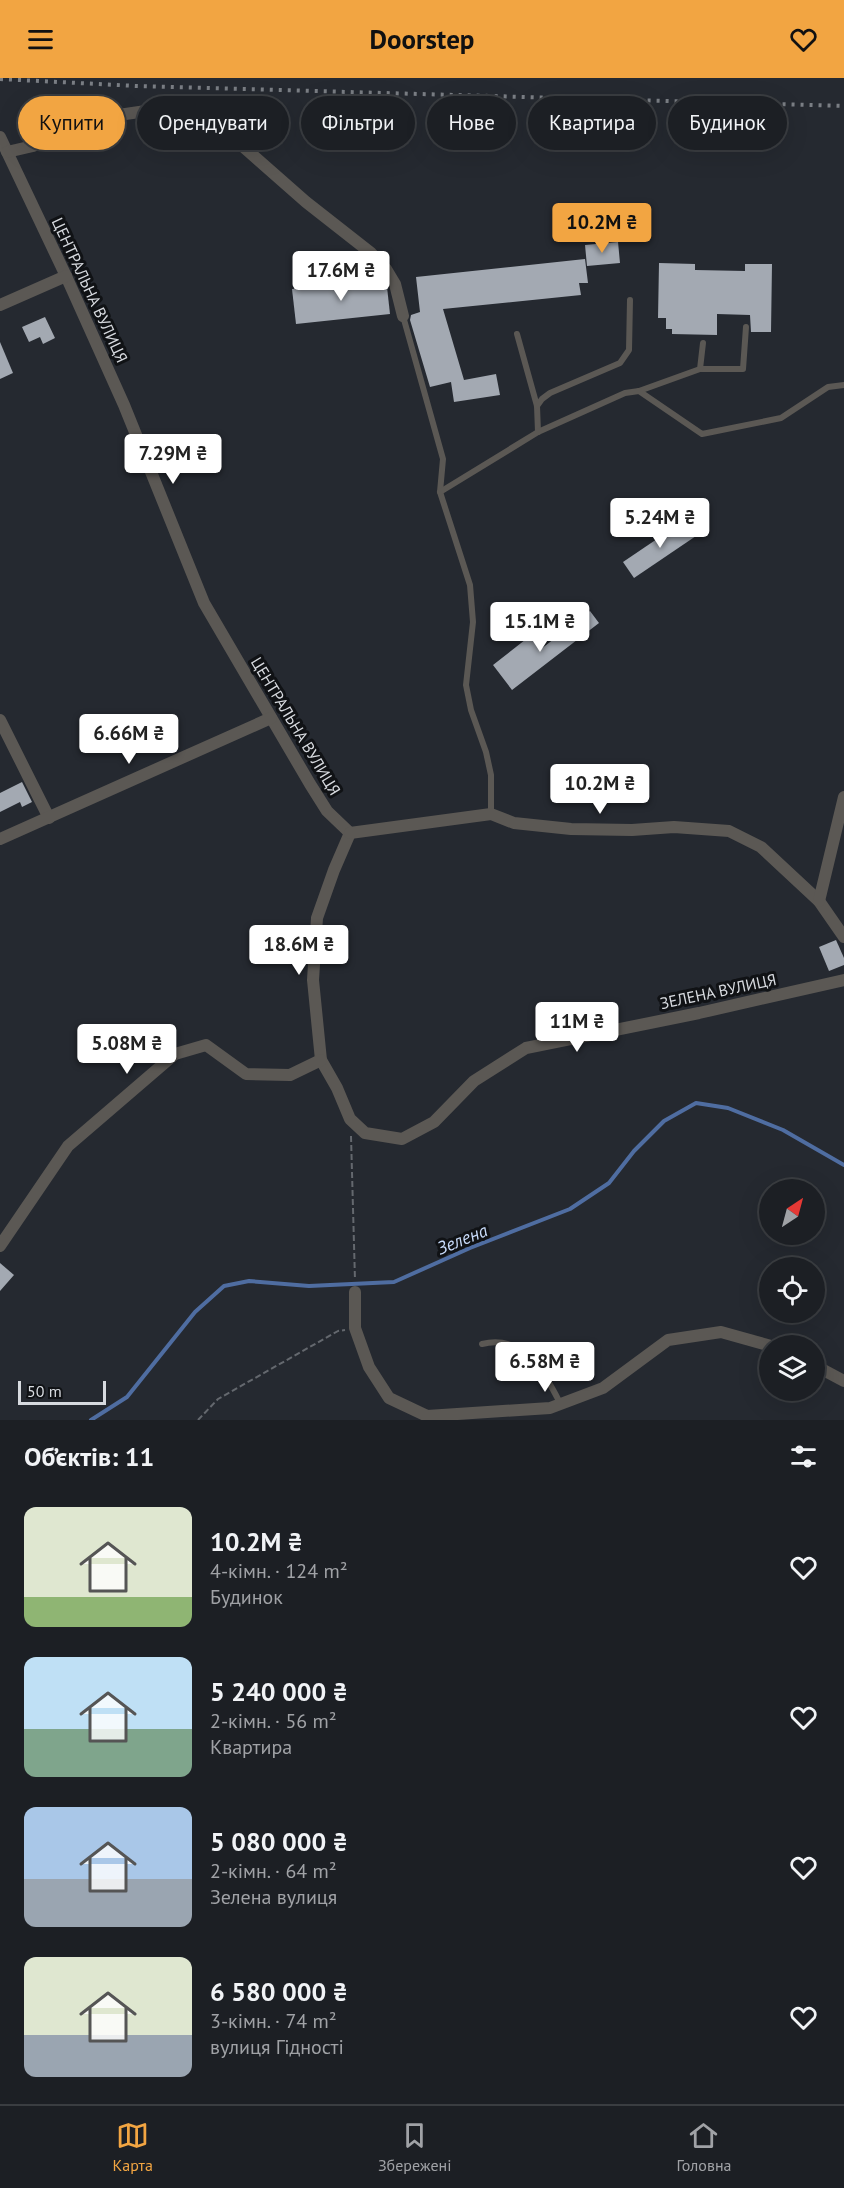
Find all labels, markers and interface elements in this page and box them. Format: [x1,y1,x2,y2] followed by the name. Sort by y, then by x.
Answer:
[370,22,474,56] text: Doorstep
[24,23,57,56] icon: menu
[787,23,820,56] icon: heart
[18,96,125,150] chip: Купити
[137,96,289,150] chip: Орендувати
[301,96,415,150] chip: Фільтри
[427,96,516,150] chip: Нове
[528,96,656,150] chip: Квартира
[668,96,787,150] chip: Будинок
[547,203,657,254] pin: 10.2M ₴
[566,209,638,235] text: 10.2M ₴
[48,214,132,366] street label: ЦЕНТРАЛЬНА ВУЛИЦЯ
[286,251,396,302] pin: 17.6M ₴
[307,257,375,283] text: 17.6M ₴
[118,434,228,485] pin: 7.29M ₴
[139,440,207,466] text: 7.29M ₴
[605,498,715,549] pin: 5.24M ₴
[624,504,696,530] text: 5.24M ₴
[485,602,595,653] pin: 15.1M ₴
[504,608,576,634] text: 15.1M ₴
[247,653,345,799] street label: ЦЕНТРАЛЬНА ВУЛИЦЯ
[74,714,184,765] pin: 6.66M ₴
[93,720,165,746] text: 6.66M ₴
[545,764,655,815] pin: 10.2M ₴
[564,770,636,796] text: 10.2M ₴
[244,925,354,976] pin: 18.6M ₴
[263,931,335,957] text: 18.6M ₴
[658,969,778,1013] street label: ЗЕЛЕНА ВУЛИЦЯ
[535,1002,619,1053] pin: 11M ₴
[549,1008,605,1034] text: 11M ₴
[72,1024,182,1075] pin: 5.08M ₴
[91,1030,163,1056] text: 5.08M ₴
[759,1179,825,1245] north arrow
[759,1179,825,1401] map controls
[433,1218,491,1260] water label: Зелена
[759,1257,825,1323] button: locate
[759,1335,825,1401] button: layers
[490,1342,600,1393] pin: 6.58M ₴
[509,1348,581,1374] text: 6.58M ₴
[18,1378,106,1406] scale bar
[27,1381,62,1401] text: 50 m
[24,1440,154,1473] text: Об’єктів: 11
[787,1440,820,1473] icon: filters
[210,1525,303,1558] text: 10.2M ₴
[72,1531,144,1603] icon: home
[787,1551,820,1584] icon: heart
[210,1558,348,1584] text: 4-кімн. · 124 m²
[210,1584,283,1610] text: Будинок
[210,1675,348,1708] text: 5 240 000 ₴
[72,1681,144,1753] icon: home
[787,1701,820,1734] icon: heart
[210,1708,337,1734] text: 2-кімн. · 56 m²
[210,1734,292,1760] text: Квартира
[210,1825,348,1858] text: 5 080 000 ₴
[72,1831,144,1903] icon: home
[787,1851,820,1884] icon: heart
[210,1858,337,1884] text: 2-кімн. · 64 m²
[210,1884,337,1910] text: Зелена вулиця
[210,1975,348,2008] text: 6 580 000 ₴
[72,1981,144,2053] icon: home
[787,2001,820,2034] icon: heart
[210,2008,337,2034] text: 3-кімн. · 74 m²
[210,2034,344,2060] text: вулиця Гідності
[113,2119,153,2175] tab: Карта
[378,2119,451,2175] tab: Збережені
[676,2119,731,2175] tab: Головна

